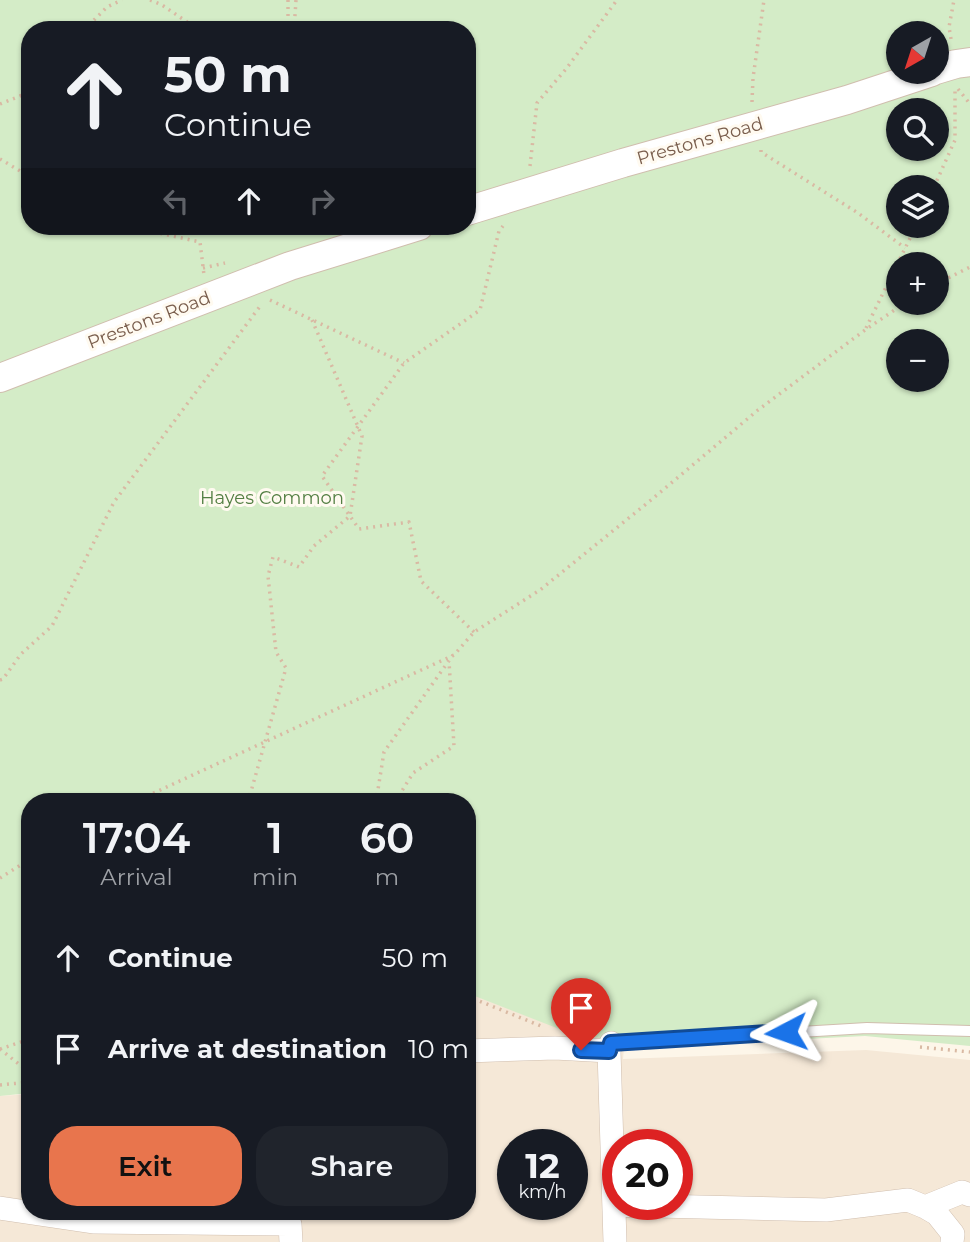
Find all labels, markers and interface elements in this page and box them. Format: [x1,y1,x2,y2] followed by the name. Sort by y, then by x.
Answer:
[886,21,948,84] north arrow
[886,21,949,392] map controls
[164,45,292,104] text: 50 m
[49,49,140,140] icon: ahead
[886,98,949,161] button: search
[164,105,312,144] text: Continue
[634,112,766,170] street label: Prestons Road
[886,175,949,238] button: layers
[157,182,195,220] icon: left
[230,182,268,220] icon: ahead
[303,182,341,220] icon: right
[886,252,949,315] button: +
[84,286,214,354] street label: Prestons Road
[886,329,949,392] button: −
[200,487,344,509] park label: Hayes Common
[83,812,190,864] text: 17:04
[267,812,283,864] text: 1
[360,812,414,864] text: 60
[100,863,173,891] text: Arrival
[252,863,298,891] text: min
[375,863,399,891] text: m
[49,939,87,977] icon: ahead
[108,942,233,974] text: Continue
[382,942,448,974] text: 50 m
[551,978,611,1050] pin
[562,989,600,1027] icon: arrive
[749,995,823,1069] position arrow
[49,1030,87,1068] icon: arrive
[108,1033,387,1065] text: Arrive at destination
[408,1033,469,1065] text: 10 m
[49,1126,242,1206] button: Exit
[256,1126,448,1206] button: Share
[602,1129,693,1220] speed limit sign: 20
[525,1144,560,1187] text: 12
[518,1181,567,1203] text: km/h

